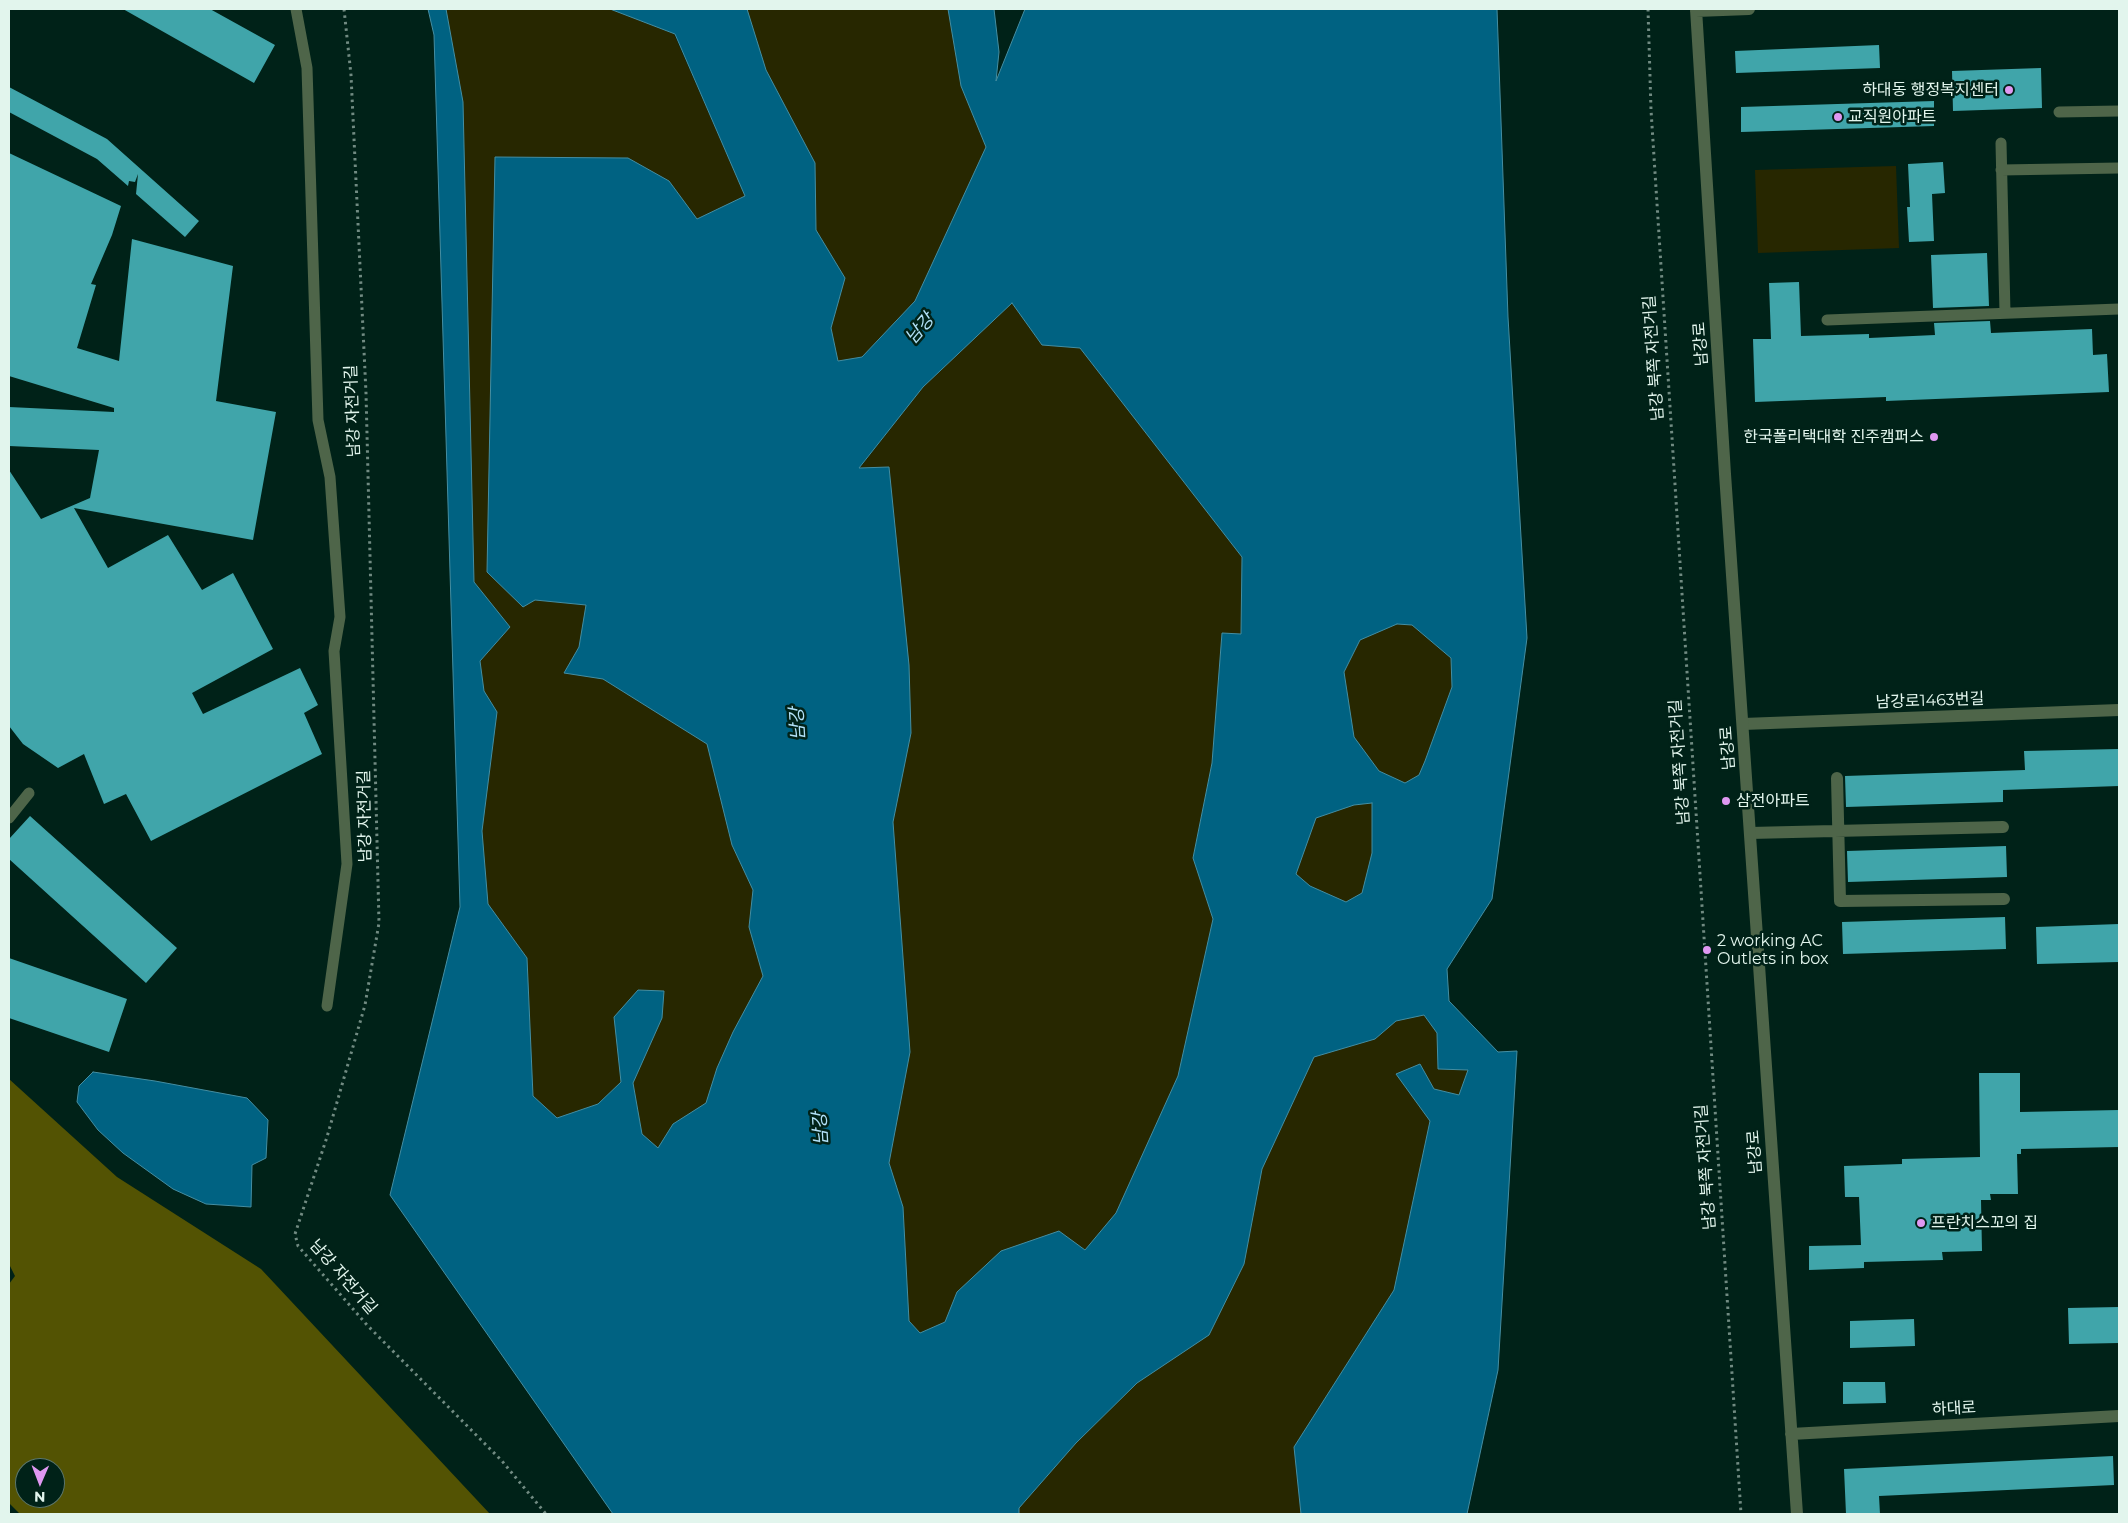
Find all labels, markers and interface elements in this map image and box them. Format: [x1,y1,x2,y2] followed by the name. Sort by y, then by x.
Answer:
[1862,80,1999,100] place label: 하대동 행정복지센터
[2003,84,2015,96] marker: 하대동 행정복지센터
[1848,107,1936,127] place label: 교직원아파트
[1832,111,1844,123] marker: 교직원아파트
[1640,294,1668,422] street label: 남강 북쪽 자전거길
[901,309,939,349] water label: 남강
[1690,321,1712,367] street label: 남강로
[342,364,364,458] street label: 남강 자전거길
[1743,427,1924,447] place label: 한국폴리택대학 진주캠퍼스
[1928,431,1940,443] marker: 한국폴리택대학 진주캠퍼스
[1875,690,1985,712] street label: 남강로1463번길
[1666,698,1694,826] street label: 남강 북쪽 자전거길
[786,707,810,741] water label: 남강
[1717,725,1739,771] street label: 남강로
[355,770,375,862] street label: 남강 자전거길
[1736,791,1810,811] place label: 삼전아파트
[1720,795,1732,807] marker: 삼전아파트
[1717,931,1829,969] place label: 2 working AC Outlets in box
[1701,944,1713,956] marker: 2 working AC Outlets in box
[1692,1103,1720,1231] street label: 남강 북쪽 자전거길
[809,1112,833,1146] water label: 남강
[1744,1129,1766,1175] street label: 남강로
[1931,1213,2038,1233] place label: 프란치스꼬의 집
[1915,1217,1927,1229] marker: 프란치스꼬의 집
[305,1236,381,1318] street label: 남강 자전거길
[1931,1398,1977,1420] street label: 하대로
[15,1458,65,1508] north arrow
[34,1488,46,1506] text: N

